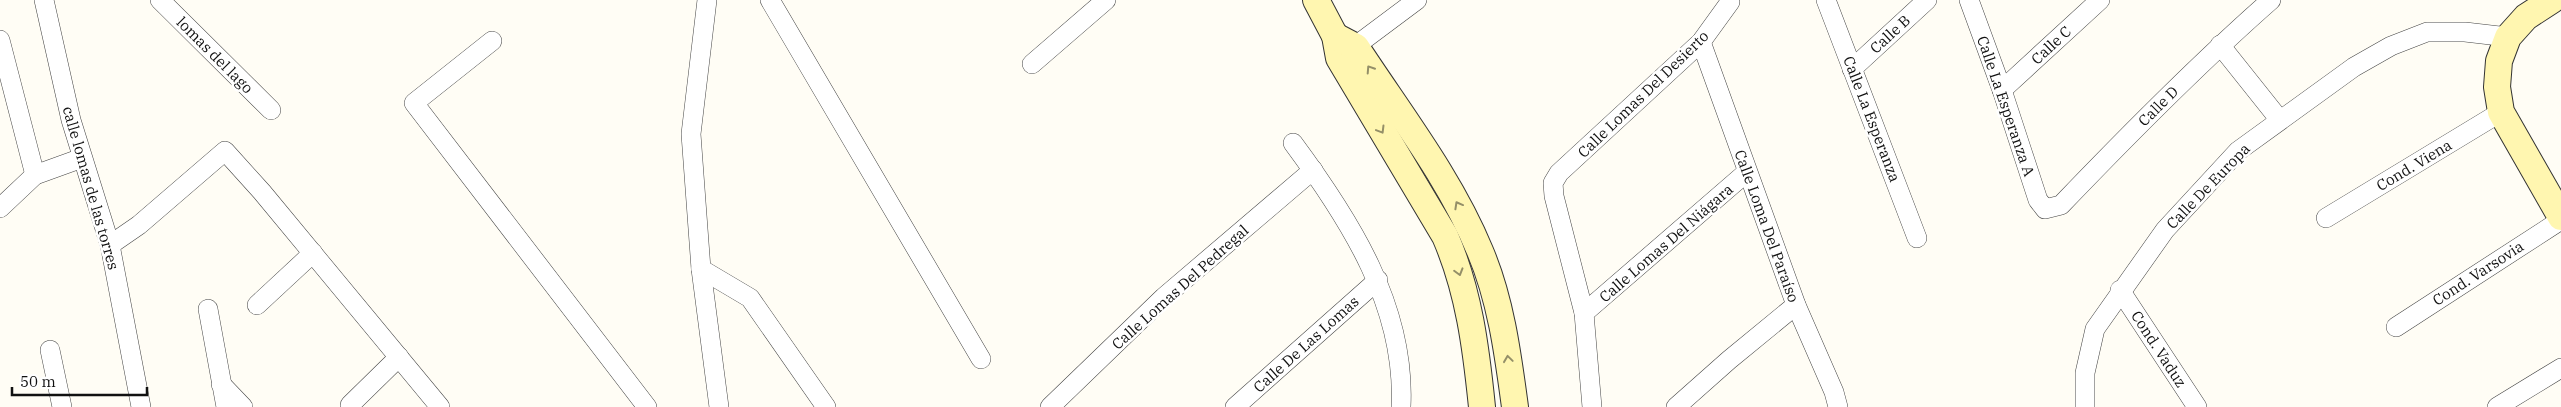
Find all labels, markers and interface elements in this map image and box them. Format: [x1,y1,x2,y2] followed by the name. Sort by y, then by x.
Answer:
[1866,11,1914,57] street label: Calle B
[173,13,257,97] street label: lomas del lago
[2027,22,2075,68] street label: Calle C
[1574,26,1712,162] street label: Calle Lomas Del Desierto
[1973,33,2039,179] street label: Calle La Esperanza A
[1839,53,1905,185] street label: Calle La Esperanza
[1367,65,1376,74] one-way arrow
[2134,82,2182,130] street label: Calle D
[59,104,123,272] street label: calle lomas de las torres
[1375,125,1385,134] one-way arrow
[2373,135,2455,195] street label: Cond. Viena
[2162,139,2254,233] street label: Calle De Europa
[1731,147,1803,305] street label: Calle Loma Del Paraíso
[1595,180,1737,306] street label: Calle Lomas Del Niágara
[1454,201,1464,210] one-way arrow
[1108,221,1252,353] street label: Calle Lomas Del Pedregal
[2429,236,2527,310] street label: Cond. Varsovia
[1454,267,1464,276] one-way arrow
[1249,292,1363,396] street label: Calle De Las Lomas
[2127,307,2191,391] street label: Cond. Vaduz
[1503,354,1514,362] one-way arrow
[12,364,148,396] scale bar
[20,372,56,391] text: 50 m

